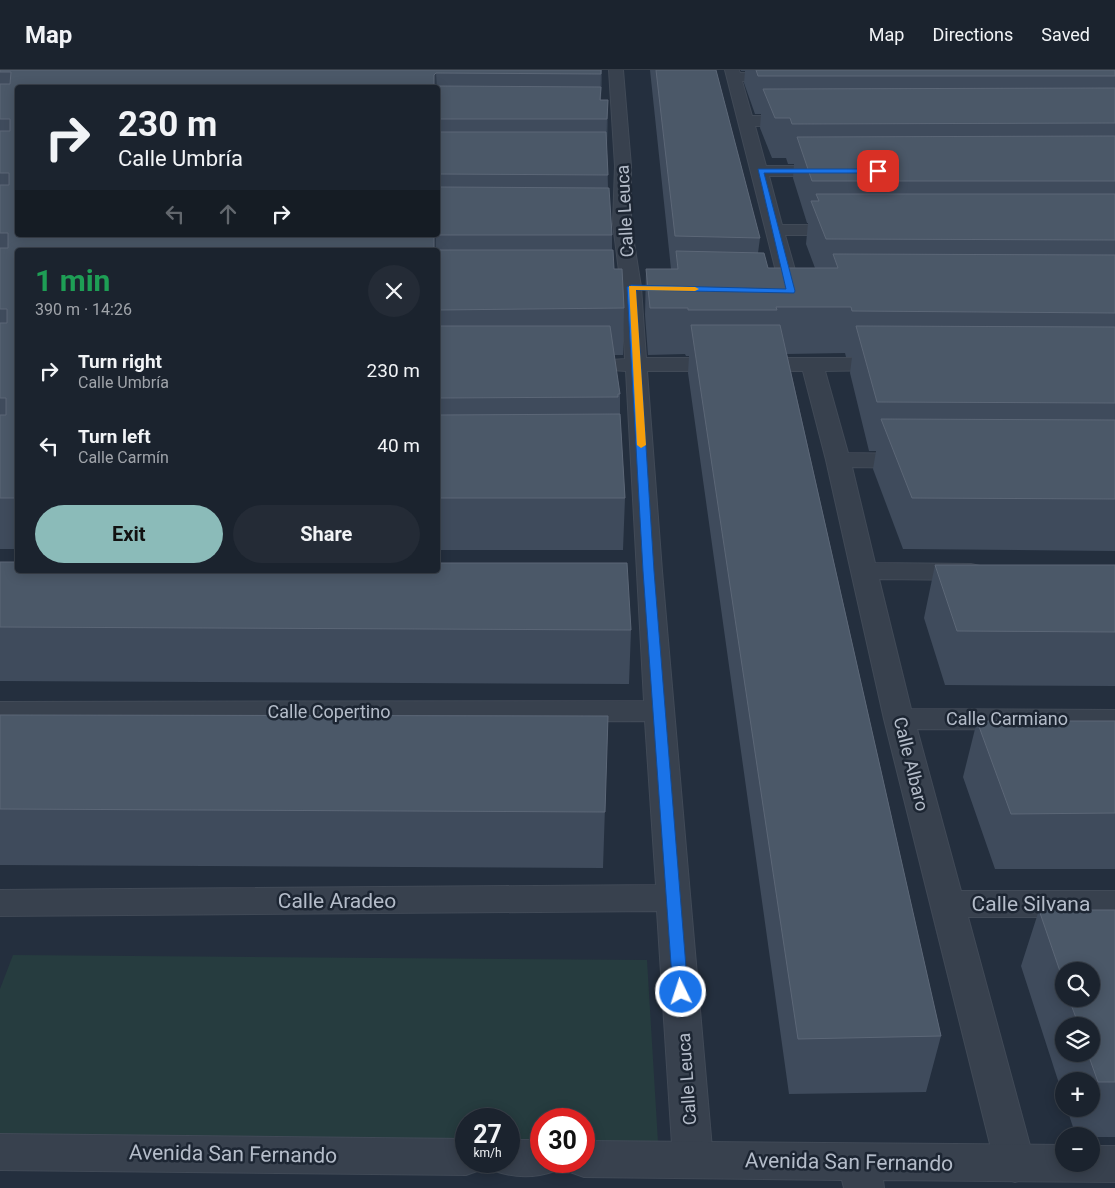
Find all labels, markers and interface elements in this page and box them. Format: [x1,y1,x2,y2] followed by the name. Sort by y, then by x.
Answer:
[25,21,72,49] text: Map
[869,24,904,45] text: Map
[932,24,1013,45] text: Directions
[1041,24,1090,45] text: Saved
[118,104,217,145] text: 230 m
[35,105,100,170] icon: right
[118,146,243,171] text: Calle Umbría
[857,150,899,192] pin
[864,157,892,185] icon: arrive
[612,164,637,258] street label: Calle Leuca
[161,200,189,228] icon: left
[214,200,242,228] icon: ahead
[267,200,295,228] icon: right
[35,263,110,298] text: 1 min
[368,265,420,317] button: close
[35,300,132,319] text: 390 m · 14:26
[78,350,162,373] text: Turn right
[35,357,63,385] icon: right
[367,359,420,382] text: 230 m
[78,373,169,392] text: Calle Umbría
[78,425,151,448] text: Turn left
[35,432,63,460] icon: left
[377,434,420,457] text: 40 m
[78,448,169,467] text: Calle Carmín
[35,505,223,563] button: Exit
[233,505,420,563] button: Share
[268,701,390,722] street label: Calle Copertino
[946,708,1068,729] street label: Calle Carmiano
[890,715,933,813] street label: Calle Albaro
[278,889,396,913] street label: Calle Aradeo
[972,892,1090,916] street label: Calle Silvana
[1055,962,1100,1172] map controls
[1055,962,1100,1007] button: search
[654,965,706,1017] position arrow
[1055,1017,1100,1062] button: layers
[673,1032,700,1126] street label: Calle Leuca
[1055,1072,1100,1117] button: +
[530,1108,595,1173] speed limit sign: 30
[473,1120,502,1149] text: 27
[1055,1127,1100,1172] button: −
[129,1140,337,1168] street label: Avenida San Fernando
[473,1146,502,1160] text: km/h
[745,1148,953,1176] street label: Avenida San Fernando

